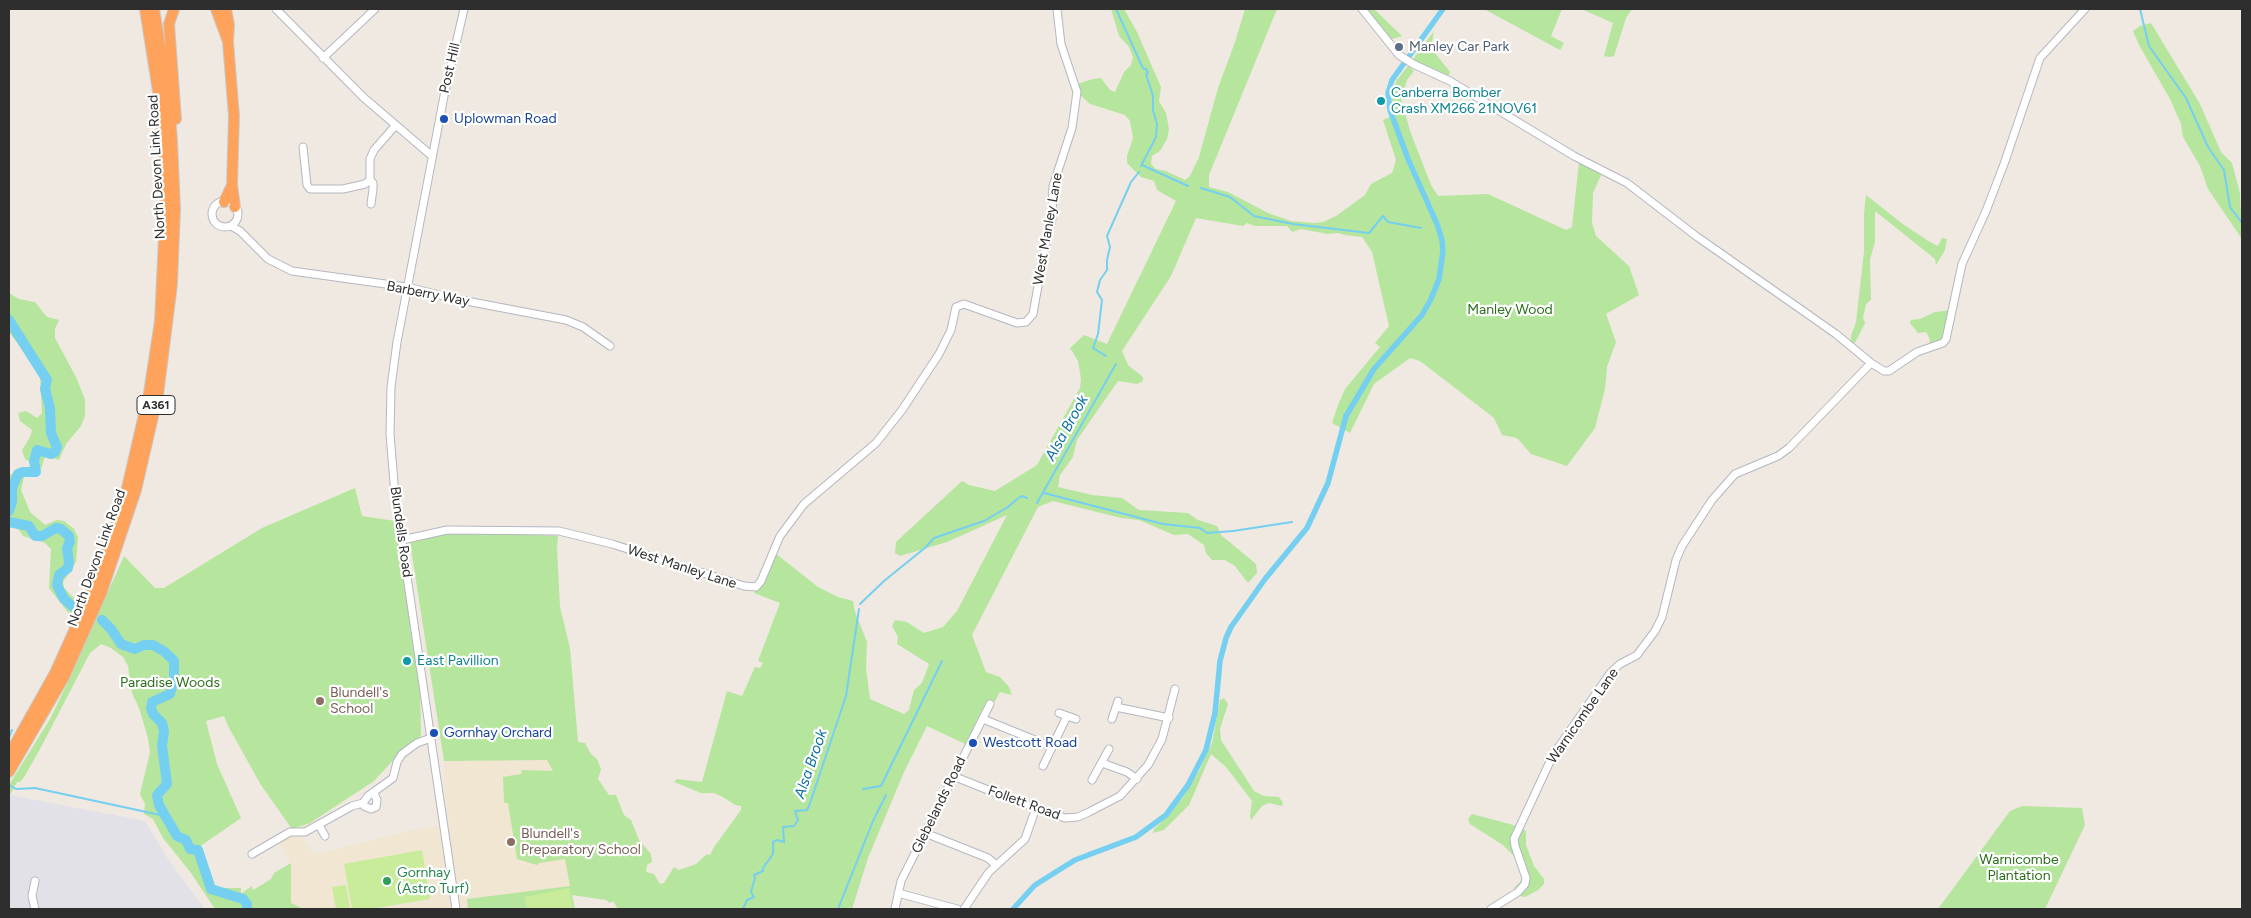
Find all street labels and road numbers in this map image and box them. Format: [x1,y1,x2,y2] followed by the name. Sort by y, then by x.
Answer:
[436,41,464,95] street label: Post Hill
[145,94,169,240] street label: North Devon Link Road
[1030,171,1066,287] street label: West Manley Lane
[385,278,471,310] street label: Barberry Way
[137,396,175,414] road number: A361
[386,486,416,578] street label: Blundells Road
[64,487,130,629] street label: North Devon Link Road
[625,541,739,593] street label: West Manley Lane
[1544,665,1622,767] street label: Warnicombe Lane
[908,754,970,856] street label: Glebelands Road
[986,782,1062,824] street label: Follett Road

